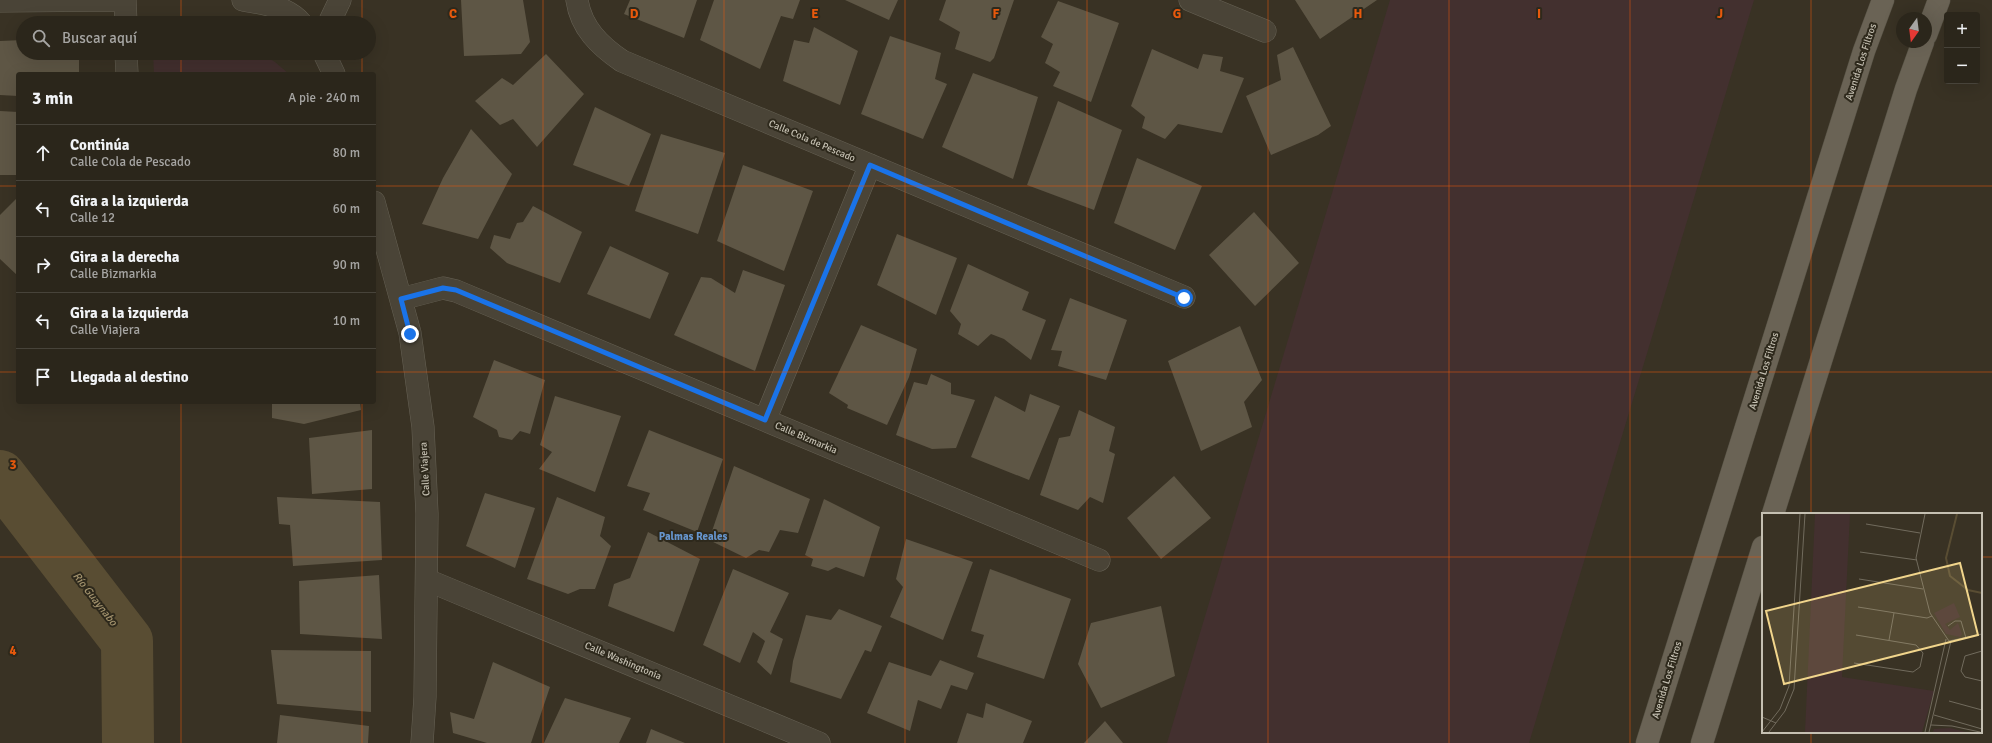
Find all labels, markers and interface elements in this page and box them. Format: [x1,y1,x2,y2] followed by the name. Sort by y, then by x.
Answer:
[449,6,457,22] text: C
[630,6,639,22] text: D
[811,6,819,22] text: E
[993,6,1000,22] text: F
[1173,6,1181,22] text: G
[1354,6,1362,22] text: H
[1537,6,1541,22] text: I
[1717,6,1723,22] text: J
[1896,12,1932,48] north arrow
[1944,12,1980,84] map controls
[1944,12,1980,48] button: +
[16,16,376,60] search box
[1843,21,1879,102] street label: Avenida Los Filtros
[30,27,52,49] icon: search
[62,29,137,47] text: Buscar aquí
[1944,48,1980,84] button: −
[32,88,73,109] text: 3 min
[288,90,360,106] text: A pie · 240 m
[767,117,857,165] street label: Calle Cola de Pescado
[70,136,129,154] text: Continúa
[32,142,54,164] icon: ahead
[333,145,360,161] text: 80 m
[70,154,191,170] text: Calle Cola de Pescado
[70,192,189,210] text: Gira a la izquierda
[32,198,54,220] icon: left
[333,201,360,217] text: 60 m
[70,210,115,226] text: Calle 12
[70,248,180,266] text: Gira a la derecha
[32,254,54,276] icon: right
[333,257,360,273] text: 90 m
[70,266,157,282] text: Calle Bizmarkia
[1175,289,1193,307] route start
[70,304,189,322] text: Gira a la izquierda
[32,310,54,332] icon: left
[333,313,360,329] text: 10 m
[70,322,140,338] text: Calle Viajera
[401,325,419,343] route end
[1747,330,1782,411] street label: Avenida Los Filtros
[32,366,54,388] icon: arrive
[70,368,189,386] text: Llegada al destino
[773,419,839,457] street label: Calle Bizmarkia
[418,442,432,496] street label: Calle Viajera
[9,457,17,473] text: 3
[1762,513,1982,733] inset map
[659,530,727,543] district label: Palmas Reales
[70,570,121,629] water label: Río Guaynabo
[583,639,663,683] street label: Calle Washingtonia
[1650,639,1685,720] street label: Avenida Los Filtros
[9,643,17,659] text: 4

